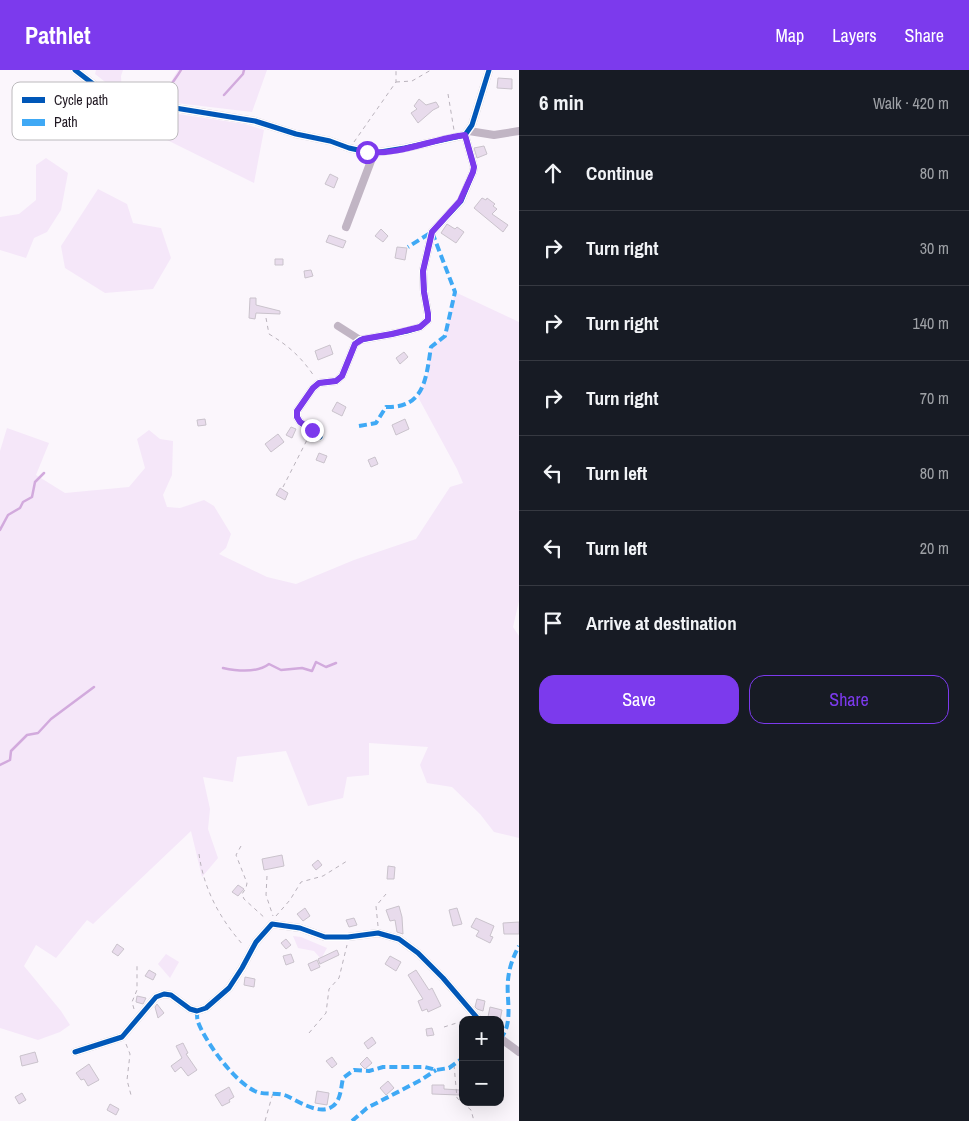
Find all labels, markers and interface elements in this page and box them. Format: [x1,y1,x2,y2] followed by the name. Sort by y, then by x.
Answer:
[25,19,91,51] text: Pathlet
[776,23,804,48] text: Map
[832,23,877,48] text: Layers
[905,23,944,48] text: Share
[12,82,178,140] legend
[539,88,584,117] text: 6 min
[54,91,108,109] text: Cycle path
[873,92,949,114] text: Walk · 420 m
[54,113,78,131] text: Path
[356,141,379,164] route start
[539,159,567,187] icon: ahead
[586,160,654,186] text: Continue
[920,162,949,184] text: 80 m
[539,234,567,262] icon: right
[586,235,658,261] text: Turn right
[920,237,949,259] text: 30 m
[539,309,567,337] icon: right
[586,310,658,336] text: Turn right
[913,312,949,334] text: 140 m
[539,384,567,412] icon: right
[586,385,658,411] text: Turn right
[920,387,949,409] text: 70 m
[301,419,324,442] route end
[539,459,567,487] icon: left
[586,460,647,486] text: Turn left
[920,462,949,484] text: 80 m
[539,534,567,562] icon: left
[586,535,647,561] text: Turn left
[920,537,949,559] text: 20 m
[539,609,567,637] icon: arrive
[586,610,737,636] text: Arrive at destination
[539,675,739,724] button: Save
[749,675,949,724] button: Share
[459,1016,504,1106] map controls
[459,1016,504,1061] button: +
[459,1061,504,1106] button: −

